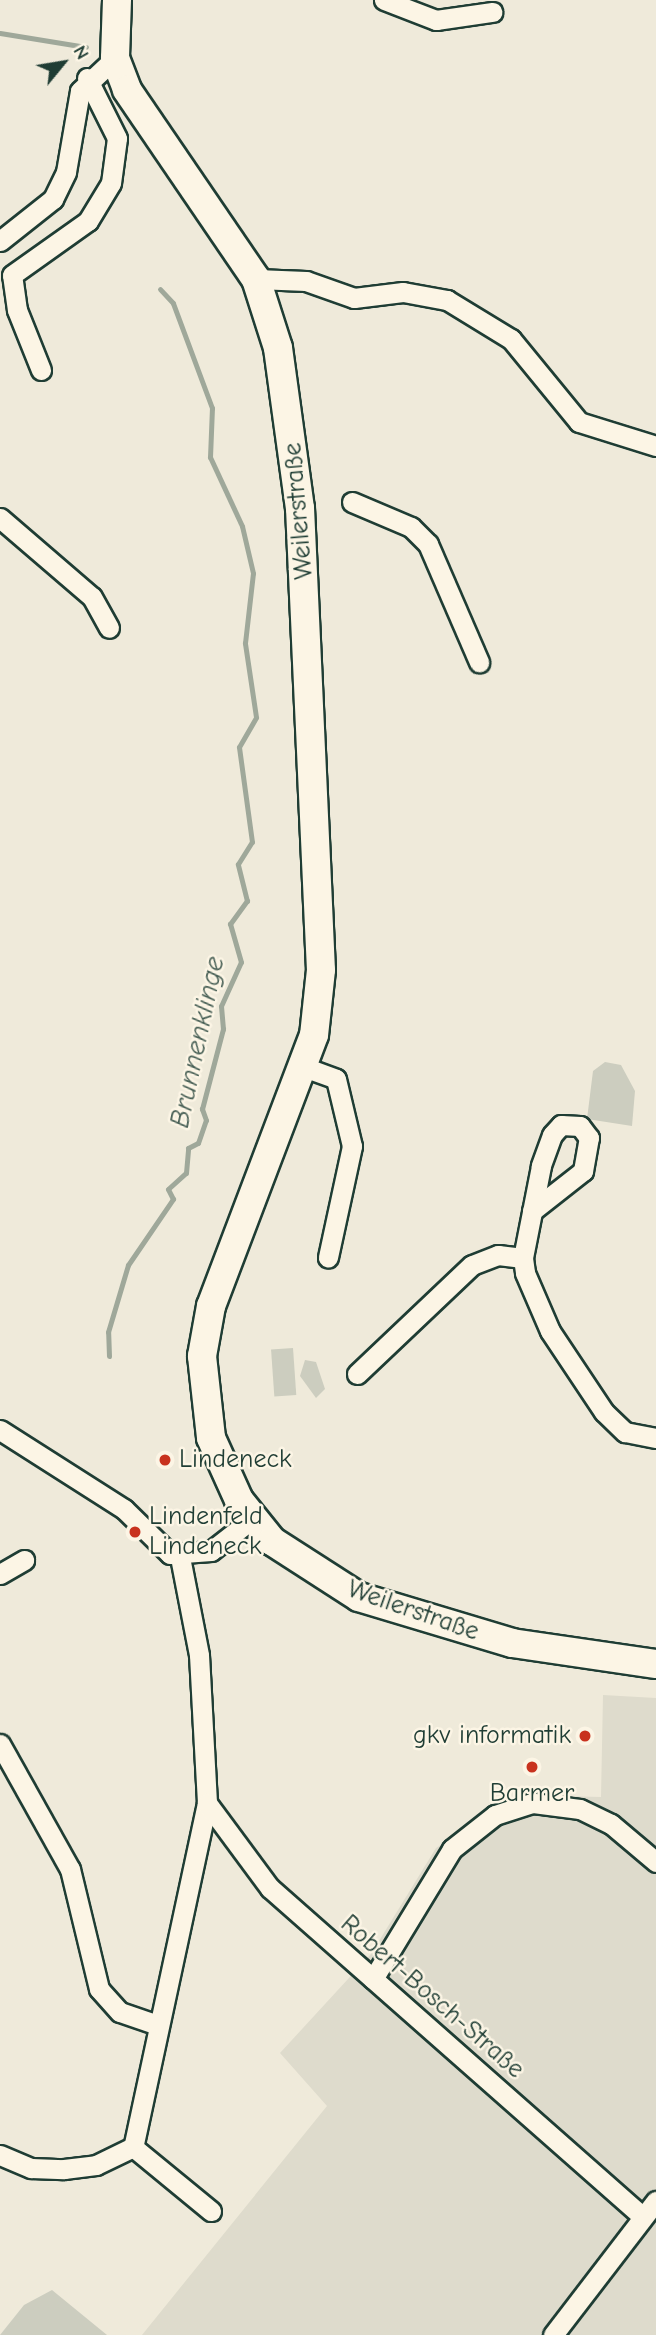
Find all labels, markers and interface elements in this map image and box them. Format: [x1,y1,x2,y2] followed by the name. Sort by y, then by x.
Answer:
[28,28,98,98] north arrow
[69,42,94,63] text: N
[277,441,321,581] street label: Weilerstraße
[162,953,232,1131] water label: Brunnenklinge
[179,1444,292,1476] place label: Lindeneck
[157,1452,173,1468] marker: Lindeneck
[149,1501,263,1562] place label: Lindenfeld Lindeneck
[127,1524,143,1540] marker: Lindenfeld Lindeneck
[343,1574,483,1648] street label: Weilerstraße
[413,1720,571,1752] place label: gkv informatik
[577,1728,593,1744] marker: gkv informatik
[524,1759,540,1775] marker: Barmer
[490,1778,574,1810] place label: Barmer
[334,1909,530,2085] street label: Robert-Bosch-Straße

